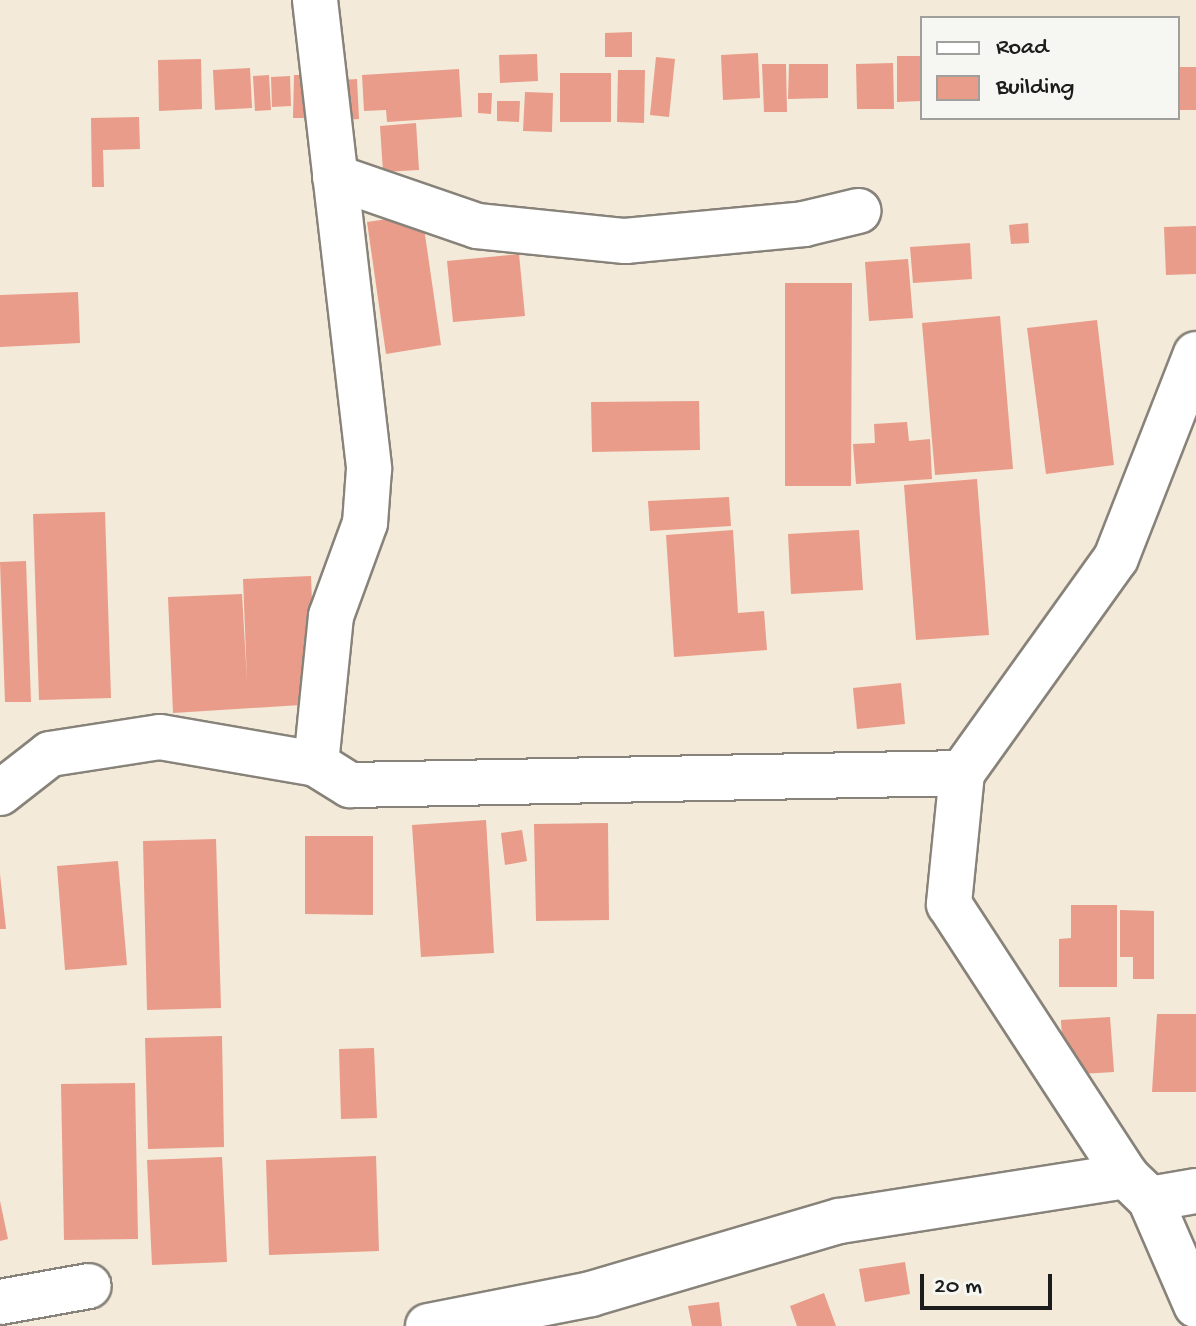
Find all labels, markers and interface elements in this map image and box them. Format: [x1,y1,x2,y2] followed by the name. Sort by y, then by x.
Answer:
[920,16,1180,120] legend
[996,34,1048,63] text: Road
[996,74,1074,103] text: Building
[924,1258,1056,1308] scale bar
[934,1273,982,1302] text: 20 m

